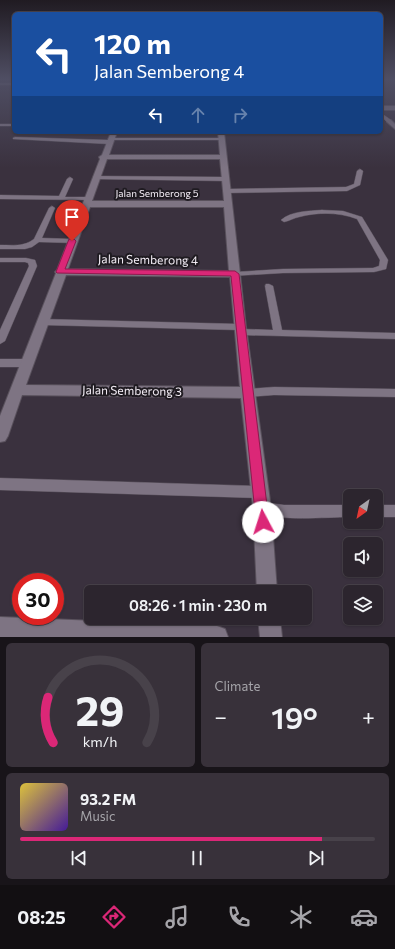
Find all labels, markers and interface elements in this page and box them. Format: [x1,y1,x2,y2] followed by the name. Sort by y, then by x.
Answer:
[94,26,171,60] text: 120 m
[28,28,80,80] icon: left
[94,60,244,82] text: Jalan Semberong 4
[145,104,167,126] icon: left
[187,104,209,126] icon: ahead
[229,104,251,126] icon: right
[115,187,199,199] street label: Jalan Semberong 5
[55,200,89,241] pin
[61,206,83,228] icon: arrive
[98,251,198,268] street label: Jalan Semberong 4
[82,382,182,399] street label: Jalan Semberong 3
[343,489,383,529] north arrow
[343,489,383,625] map controls
[242,501,284,543] position arrow
[343,537,383,577] button: sound
[12,573,64,625] speed limit sign: 30
[343,585,383,625] button: layers
[129,596,267,614] text: 08:26 · 1 min · 230 m
[215,678,260,694] text: Climate
[76,684,125,735] text: 29
[271,698,318,735] text: 19°
[215,703,227,730] text: −
[362,703,375,730] text: +
[83,732,118,750] text: km/h
[80,790,136,808] text: 93.2 FM
[80,808,115,824] text: Music
[68,847,90,869] icon: previous
[186,847,208,869] icon: pause
[305,847,327,869] icon: next
[100,903,128,931] icon: directions
[163,903,191,931] icon: music
[225,903,253,931] icon: phone
[287,903,315,931] icon: climate
[350,903,378,931] icon: car
[17,906,66,928] text: 08:25

